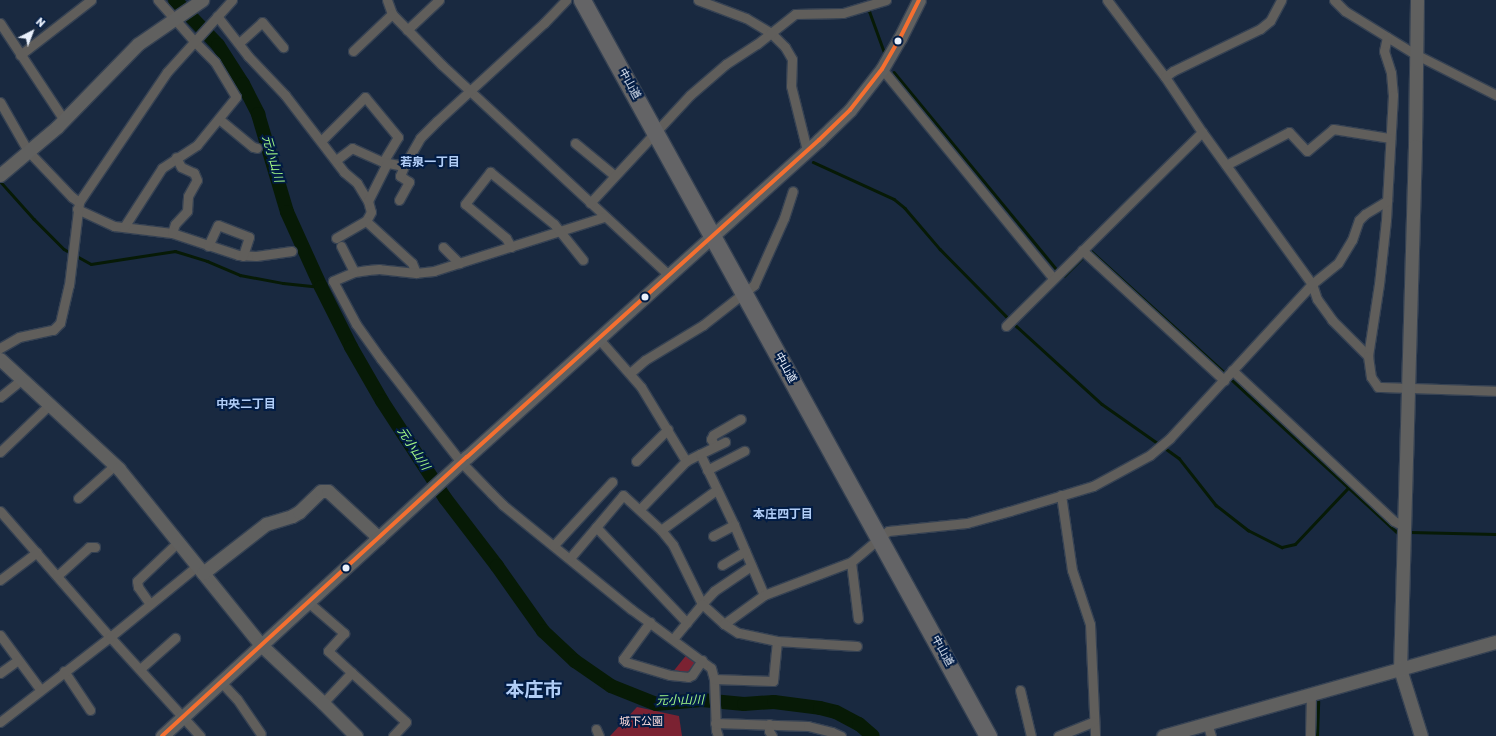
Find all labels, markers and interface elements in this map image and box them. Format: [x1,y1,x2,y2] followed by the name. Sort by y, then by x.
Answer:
[12,12,52,52] north arrow
[33,15,48,30] text: N
[893,36,903,46] unlabelled marker
[615,66,643,102] street label: 中山道
[258,134,286,184] water label: 元小山川
[400,156,460,170] district label: 若泉一丁目
[640,292,650,302] unlabelled marker
[771,350,799,386] street label: 中山道
[216,398,276,412] district label: 中央二丁目
[394,425,432,473] water label: 元小山川
[753,508,813,522] district label: 本庄四丁目
[341,563,351,573] unlabelled marker
[928,633,956,669] street label: 中山道
[506,679,562,701] district label: 本庄市
[656,693,704,709] water label: 元小山川
[619,715,663,729] park label: 城下公園

